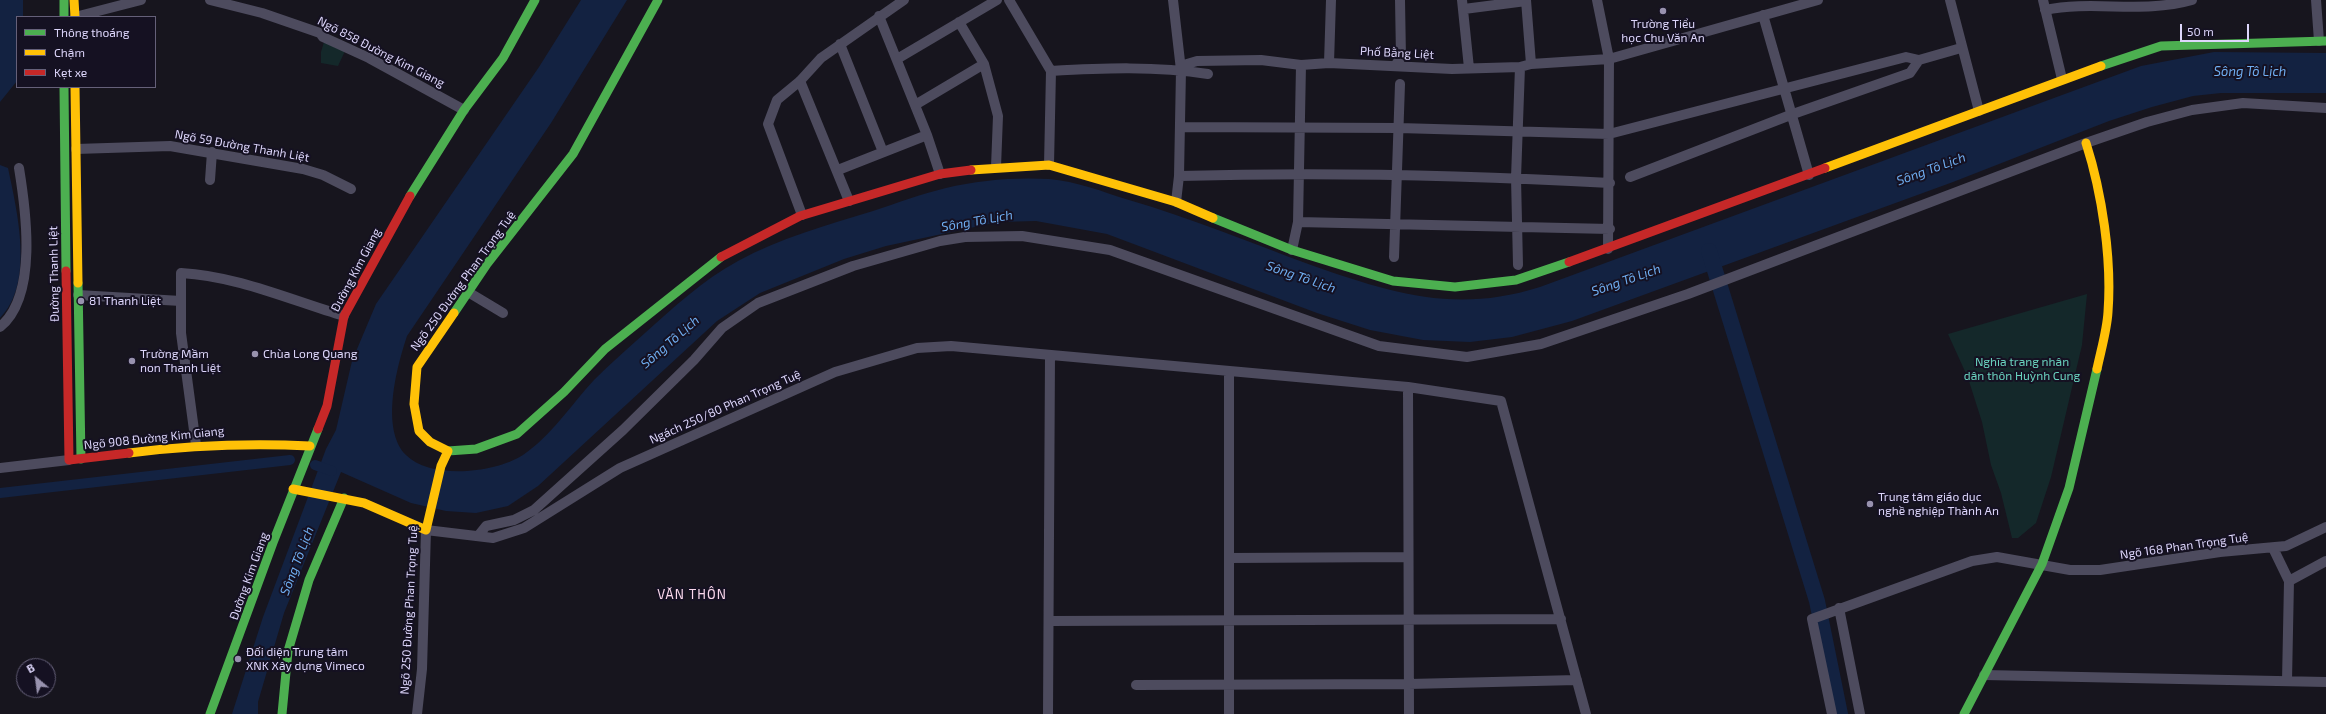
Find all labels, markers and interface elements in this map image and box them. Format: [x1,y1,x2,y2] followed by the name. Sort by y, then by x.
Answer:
[1658,6,1668,16] marker: Trường Tiểu học Chu Văn An
[315,14,447,90] street label: Ngõ 858 Đường Kim Giang
[16,16,156,88] legend
[2182,16,2251,42] scale bar
[1621,17,1705,45] place label: Trường Tiểu học Chu Văn An
[2187,24,2214,38] text: 50 m
[54,25,130,39] text: Thông thoáng
[1360,44,1434,62] street label: Phố Bằng Liệt
[54,45,85,59] text: Chậm
[2214,64,2286,80] water label: Sông Tô Lịch
[54,65,87,79] text: Kẹt xe
[174,127,310,165] street label: Ngõ 59 Đường Thanh Liệt
[1894,149,1968,189] water label: Sông Tô Lịch
[940,207,1014,235] water label: Sông Tô Lịch
[407,208,519,354] street label: Ngõ 250 Đường Phan Trọng Tuệ
[46,226,62,322] street label: Đường Thanh Liệt
[328,226,384,314] street label: Đường Kim Giang
[1264,258,1338,296] water label: Sông Tô Lịch
[1589,261,1663,299] water label: Sông Tô Lịch
[89,294,161,308] place label: 81 Thanh Liệt
[76,296,86,306] marker: 81 Thanh Liệt
[638,312,702,372] water label: Sông Tô Lịch
[140,347,221,375] place label: Trường Mầm non Thanh Liệt
[263,347,357,361] place label: Chùa Long Quang
[250,349,260,359] marker: Chùa Long Quang
[1964,355,2080,383] park label: Nghĩa trang nhân dân thôn Huỳnh Cung
[127,356,137,366] marker: Trường Mầm non Thanh Liệt
[647,367,803,447] street label: Ngách 250/80 Phan Trọng Tuệ
[83,423,225,453] street label: Ngõ 908 Đường Kim Giang
[1878,490,1999,518] place label: Trung tâm giáo dục nghề nghiệp Thành An
[1865,499,1875,509] marker: Trung tâm giáo dục nghề nghiệp Thành An
[277,524,317,598] water label: Sông Tô Lịch
[397,525,421,695] street label: Ngõ 250 Đường Phan Trọng Tuệ
[226,530,272,622] street label: Đường Kim Giang
[2119,530,2249,562] street label: Ngõ 168 Phan Trọng Tuệ
[657,587,727,603] district label: VĂN THÔN
[246,645,365,673] place label: Đối diện Trung tâm XNK Xây dựng Vimeco
[233,654,243,664] marker: Đối diện Trung tâm XNK Xây dựng Vimeco
[16,658,56,698] north arrow
[24,661,37,675] text: B

